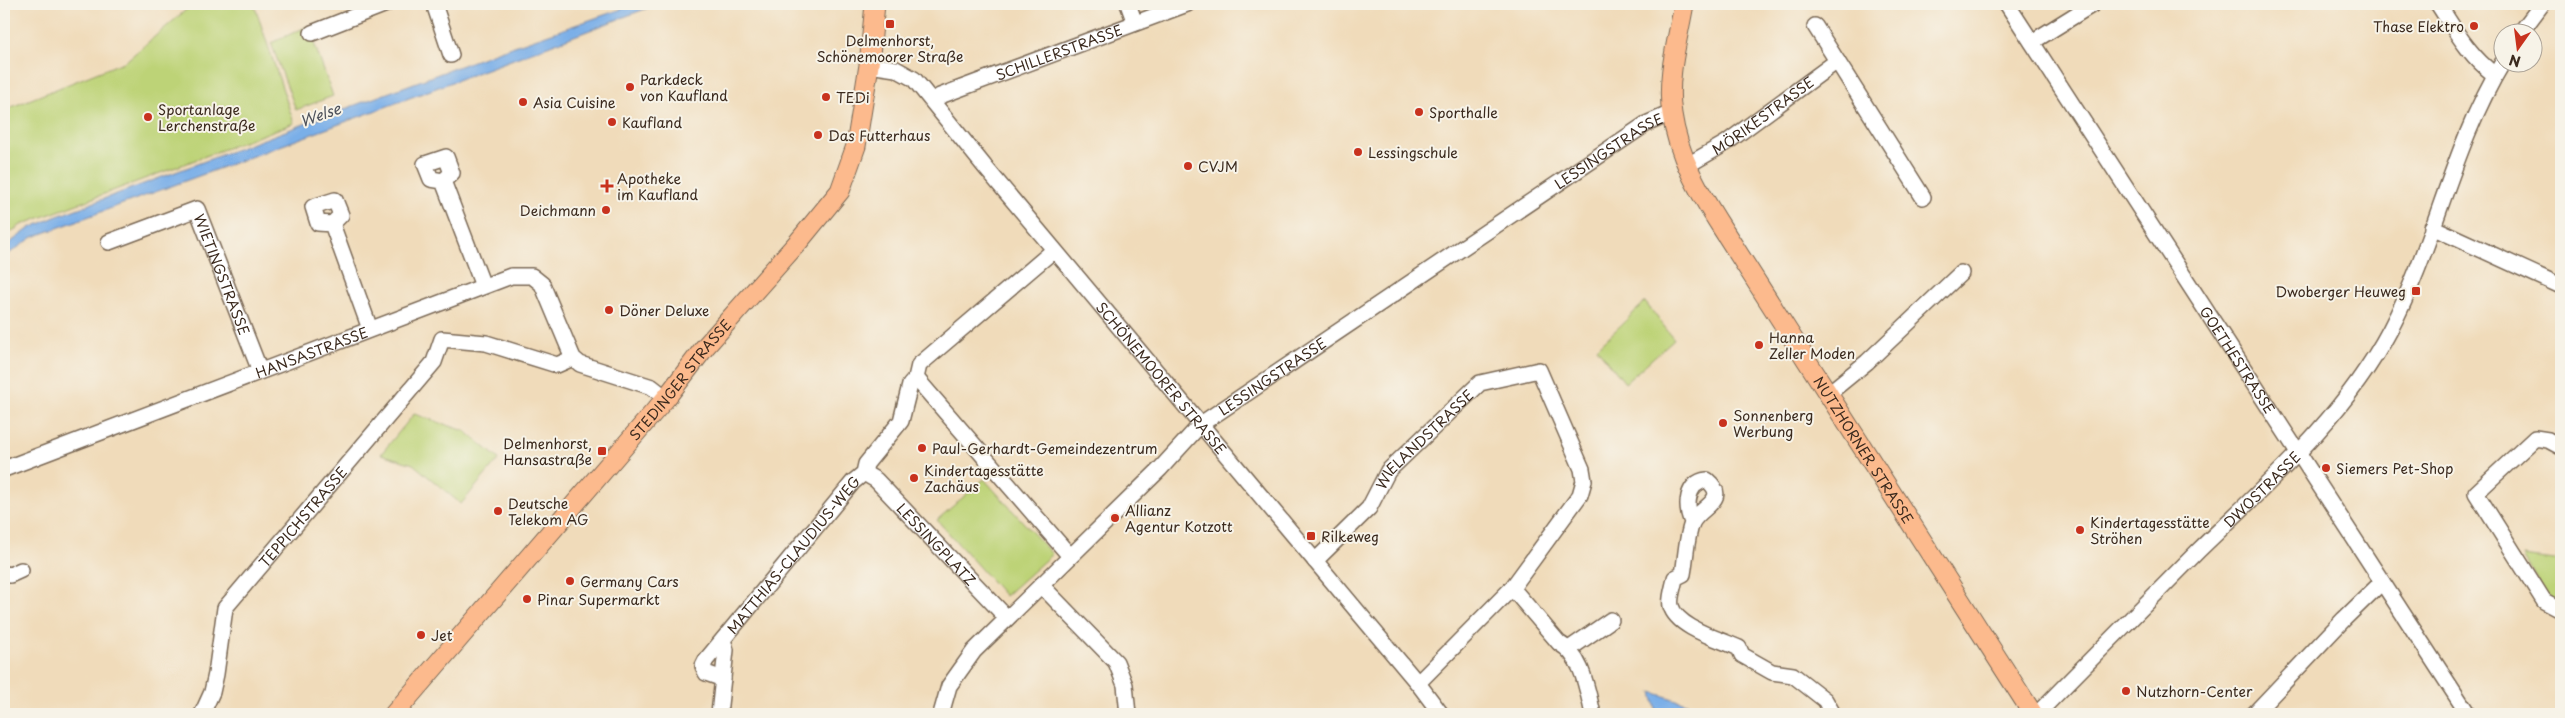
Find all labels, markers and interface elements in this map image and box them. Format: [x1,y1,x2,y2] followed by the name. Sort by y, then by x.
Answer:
[2373,16,2464,37] place label: Thase Elektro
[884,18,896,30] marker: Delmenhorst, Schönemoorer Straße
[992,19,1125,85] street label: SCHILLERSTRASSE
[2468,20,2480,32] marker: Thase Elektro
[2492,22,2542,72] north arrow
[817,30,963,67] place label: Delmenhorst, Schönemoorer Straße
[2507,50,2523,73] text: N
[640,69,728,106] place label: Parkdeck von Kaufland
[1708,71,1818,160] street label: MÖRIKESTRASSE
[624,81,636,93] marker: Parkdeck von Kaufland
[836,87,870,108] place label: TEDi
[820,91,832,103] marker: TEDi
[533,92,616,113] place label: Asia Cuisine
[296,96,344,132] water label: Welse
[517,96,529,108] marker: Asia Cuisine
[158,99,255,136] place label: Sportanlage Lerchenstraße
[1429,102,1498,123] place label: Sporthalle
[1413,106,1425,118] marker: Sporthalle
[1550,107,1666,194] street label: LESSINGSTRASSE
[142,111,154,123] marker: Sportanlage Lerchenstraße
[622,112,683,133] place label: Kaufland
[606,116,618,128] marker: Kaufland
[828,125,930,146] place label: Das Futterhaus
[812,129,824,141] marker: Das Futterhaus
[1368,142,1458,163] place label: Lessingschule
[1352,146,1364,158] marker: Lessingschule
[1198,156,1238,177] place label: CVJM
[1182,160,1194,172] marker: CVJM
[617,168,698,205] place label: Apotheke im Kaufland
[601,180,613,192] marker: Apotheke im Kaufland
[520,200,596,221] place label: Deichmann
[600,204,612,216] marker: Deichmann
[189,210,256,338] street label: WIETINGSTRASSE
[2275,281,2406,302] place label: Dwoberger Heuweg
[2410,285,2422,297] marker: Dwoberger Heuweg
[1092,297,1232,459] street label: SCHÖNEMOORER STRASSE
[619,300,709,321] place label: Döner Deluxe
[2195,302,2281,417] street label: GOETHESTRASSE
[603,304,615,316] marker: Döner Deluxe
[624,314,736,445] street label: STEDINGER STRASSE
[252,321,371,383] street label: HANSASTRASSE
[1769,327,1855,364] place label: Hanna Zeller Moden
[1214,332,1330,420] street label: LESSINGSTRASSE
[1753,339,1765,351] marker: Hanna Zeller Moden
[1809,372,1919,528] street label: NUTZHORNER STRASSE
[1370,384,1478,493] street label: WIELANDSTRASSE
[1733,405,1813,442] place label: Sonnenberg Werbung
[1717,417,1729,429] marker: Sonnenberg Werbung
[503,433,592,470] place label: Delmenhorst, Hansastraße
[932,438,1158,459] place label: Paul-Gerhardt-Gemeindezentrum
[916,442,928,454] marker: Paul-Gerhardt-Gemeindezentrum
[596,445,608,457] marker: Delmenhorst, Hansastraße
[2219,446,2305,532] street label: DWOSTRASSE
[2336,458,2453,479] place label: Siemers Pet-Shop
[924,460,1044,497] place label: Kindertagesstätte Zachäus
[254,462,352,572] street label: TEPPICHSTRASSE
[2320,462,2332,474] marker: Siemers Pet-Shop
[721,471,865,638] street label: MATTHIAS-CLAUDIUS-WEG
[908,472,920,484] marker: Kindertagesstätte Zachäus
[508,493,588,530] place label: Deutsche Telekom AG
[892,498,981,590] street label: LESSINGPLATZ
[1125,500,1233,537] place label: Allianz Agentur Kotzott
[492,505,504,517] marker: Deutsche Telekom AG
[1109,512,1121,524] marker: Allianz Agentur Kotzott
[2090,512,2210,549] place label: Kindertagesstätte Ströhen
[2074,524,2086,536] marker: Kindertagesstätte Ströhen
[1321,526,1379,547] place label: Rilkeweg
[1305,530,1317,542] marker: Rilkeweg
[580,571,679,592] place label: Germany Cars
[564,575,576,587] marker: Germany Cars
[537,589,660,610] place label: Pinar Supermarkt
[521,593,533,605] marker: Pinar Supermarkt
[431,625,453,646] place label: Jet
[415,629,427,641] marker: Jet
[2136,681,2253,702] place label: Nutzhorn-Center
[2120,685,2132,697] marker: Nutzhorn-Center

